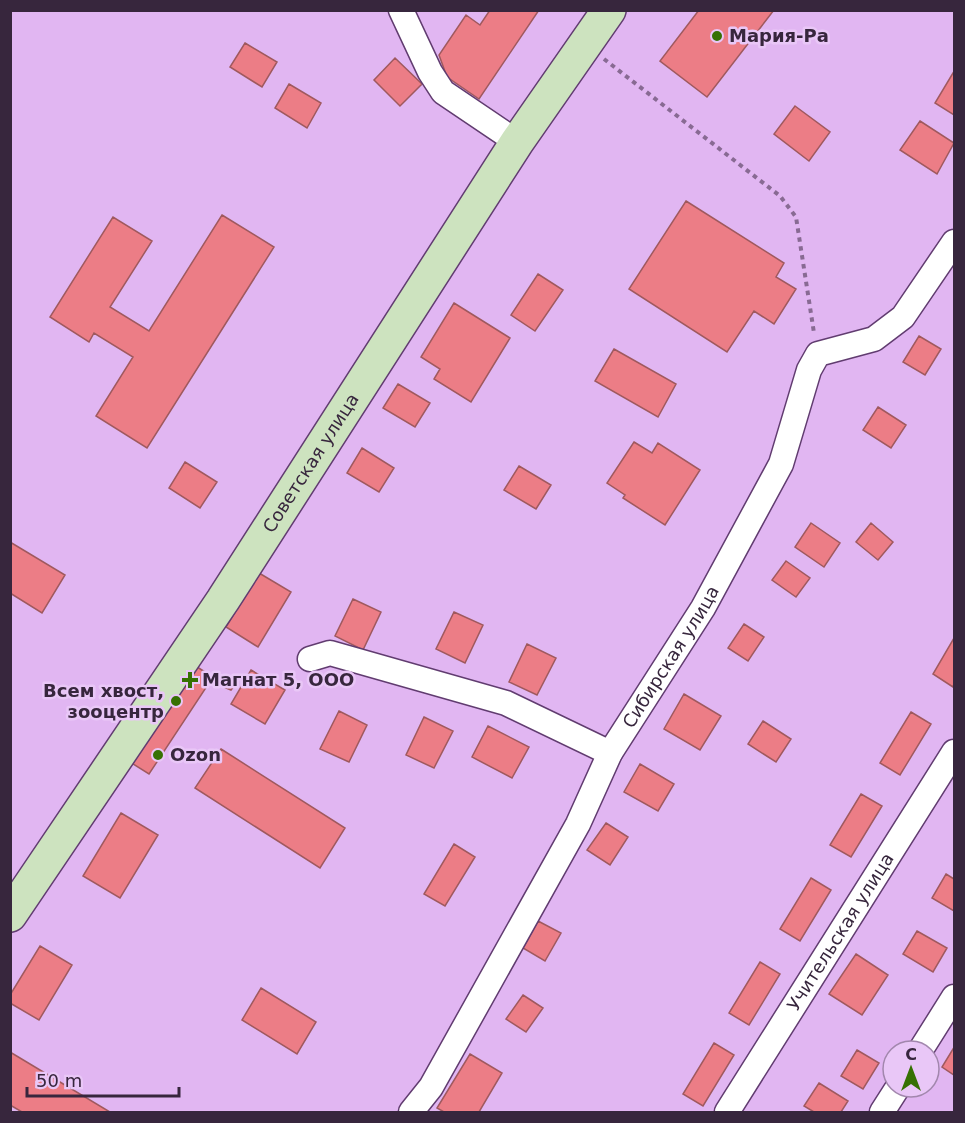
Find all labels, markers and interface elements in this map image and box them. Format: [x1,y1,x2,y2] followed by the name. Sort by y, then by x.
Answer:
[729,25,829,46] place label: Мария-Ра
[710,29,724,43] marker: Мария-Ра
[258,389,363,536] street label: Советская улица
[618,582,723,732] street label: Сибирская улица
[202,669,354,690] place label: Магнат 5, ООО
[183,673,197,687] marker: Магнат 5, ООО
[43,680,164,722] place label: Всем хвост, зооцентр
[169,694,183,708] marker: Всем хвост, зооцентр
[170,744,221,765] place label: Ozon
[151,748,165,762] marker: Ozon
[783,849,898,1014] street label: Учительская улица
[881,1039,941,1099] north arrow
[905,1045,917,1064] text: С
[27,1060,178,1098] scale bar
[36,1070,82,1091] text: 50 m

